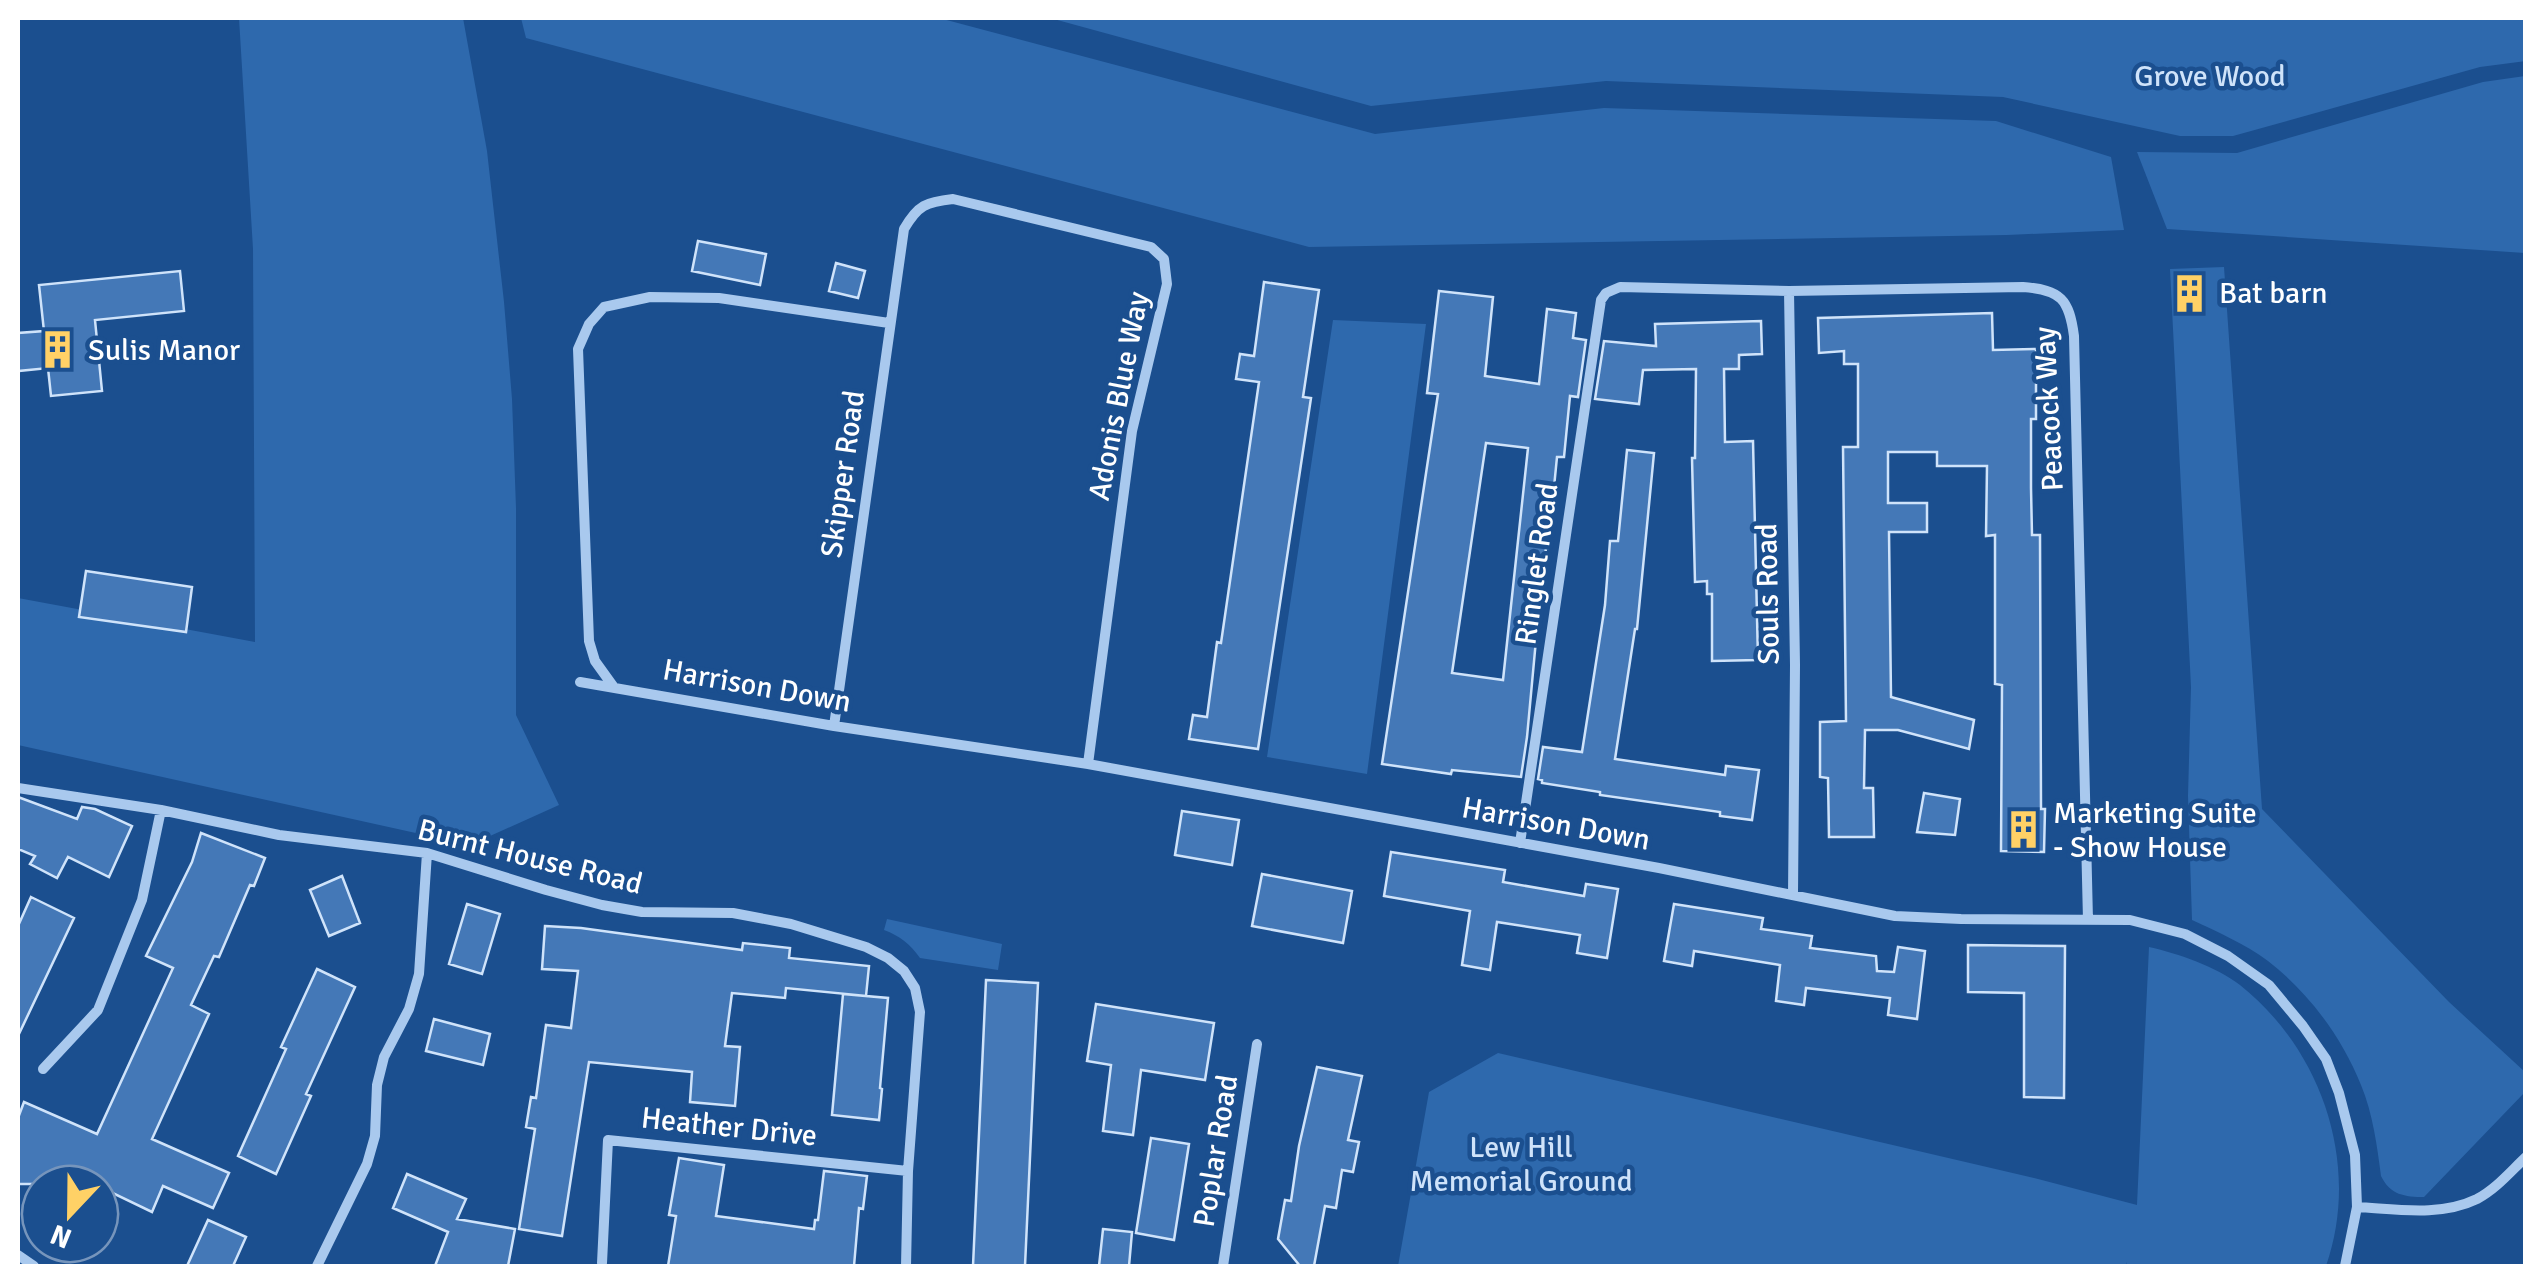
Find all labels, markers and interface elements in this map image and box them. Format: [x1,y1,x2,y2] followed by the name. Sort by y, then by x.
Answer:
[2134,58,2286,95] park label: Grove Wood
[2168,272,2210,314] building icon: Bat barn
[2219,275,2328,312] place label: Bat barn
[1081,289,1157,503] street label: Adonis Blue Way
[2026,326,2072,492] street label: Peacock Way
[37,329,79,371] building icon: Sulis Manor
[88,332,240,369] place label: Sulis Manor
[813,388,873,560] street label: Skipper Road
[1507,481,1567,647] street label: Ringlet Road
[1748,523,1788,665] street label: Souls Road
[660,651,854,721] street label: Harrison Down
[1459,789,1653,859] street label: Harrison Down
[2053,795,2257,866] place label: Marketing Suite - Show House
[2002,809,2044,851] building icon: Marketing Suite - Show House
[414,811,646,903] street label: Burnt House Road
[1186,1072,1246,1230] street label: Poplar Road
[639,1099,819,1155] street label: Heather Drive
[1409,1129,1633,1200] park label: Lew Hill Memorial Ground
[20,1164,120,1264] north arrow
[46,1217,76,1256] text: N

